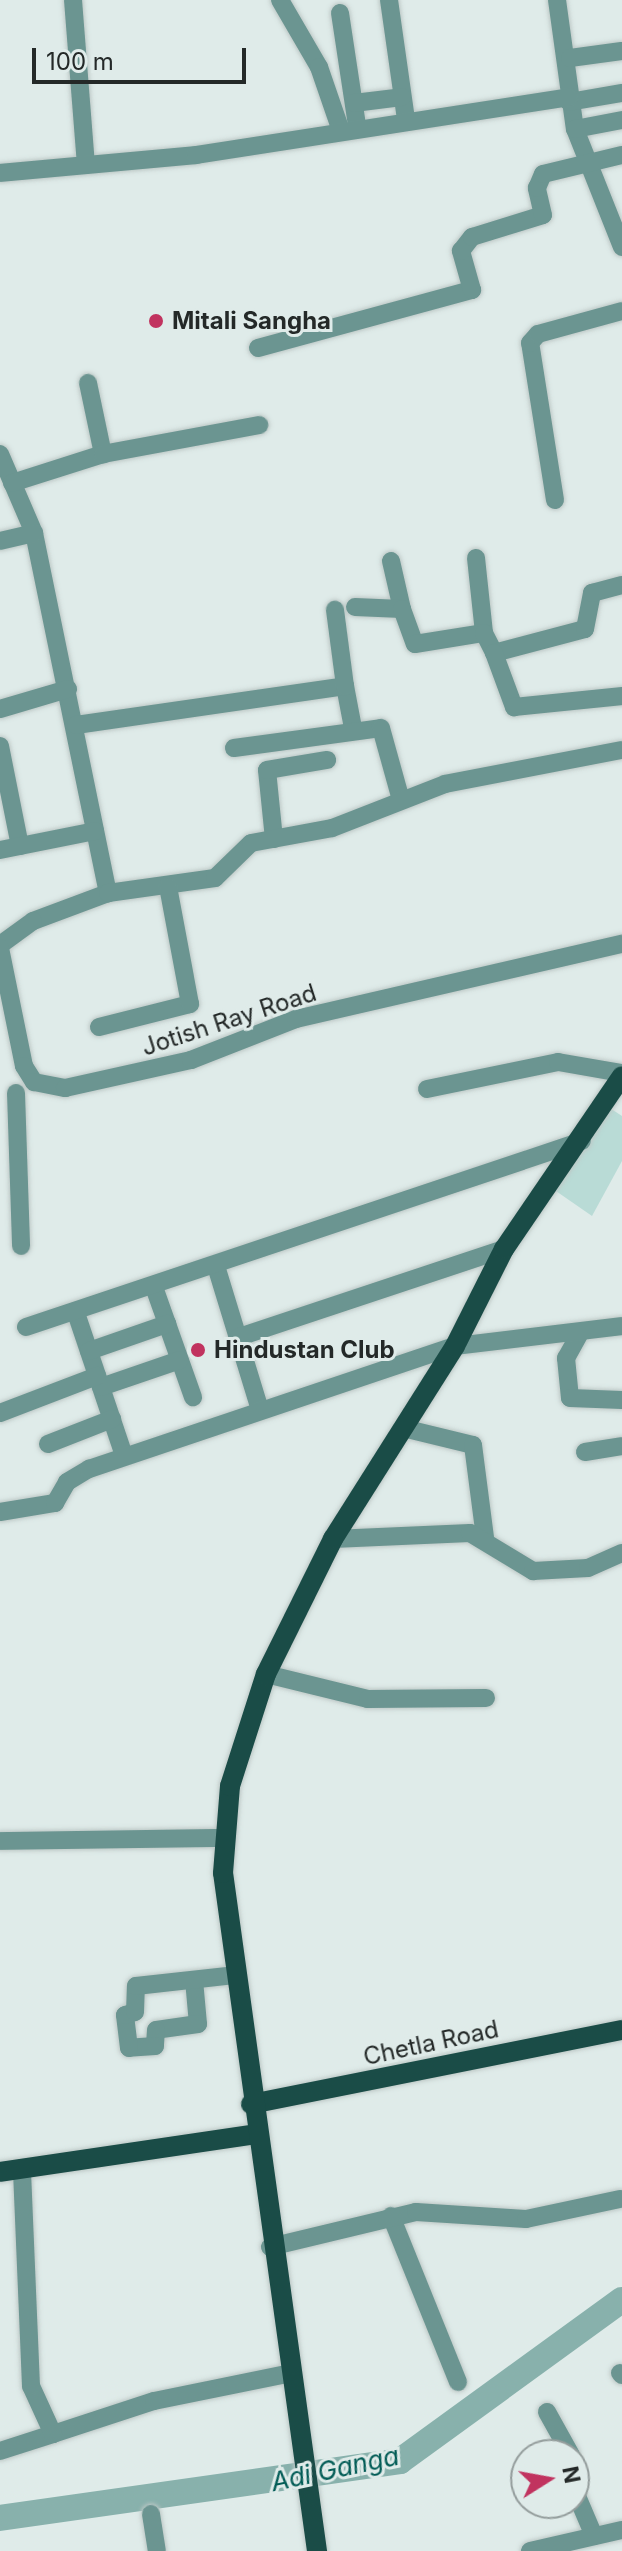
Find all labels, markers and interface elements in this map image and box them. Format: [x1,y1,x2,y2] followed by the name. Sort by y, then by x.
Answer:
[36,32,250,82] scale bar
[46,47,114,76] text: 100 m
[172,307,331,335] place label: Mitali Sangha
[147,312,165,330] marker: Mitali Sangha
[138,978,320,1062] street label: Jotish Ray Road
[214,1336,395,1364] place label: Hindustan Club
[189,1341,207,1359] marker: Hindustan Club
[361,2015,501,2071] street label: Chetla Road
[510,2439,590,2519] north arrow
[268,2440,402,2498] water label: Adi Ganga
[557,2464,586,2486] text: N

